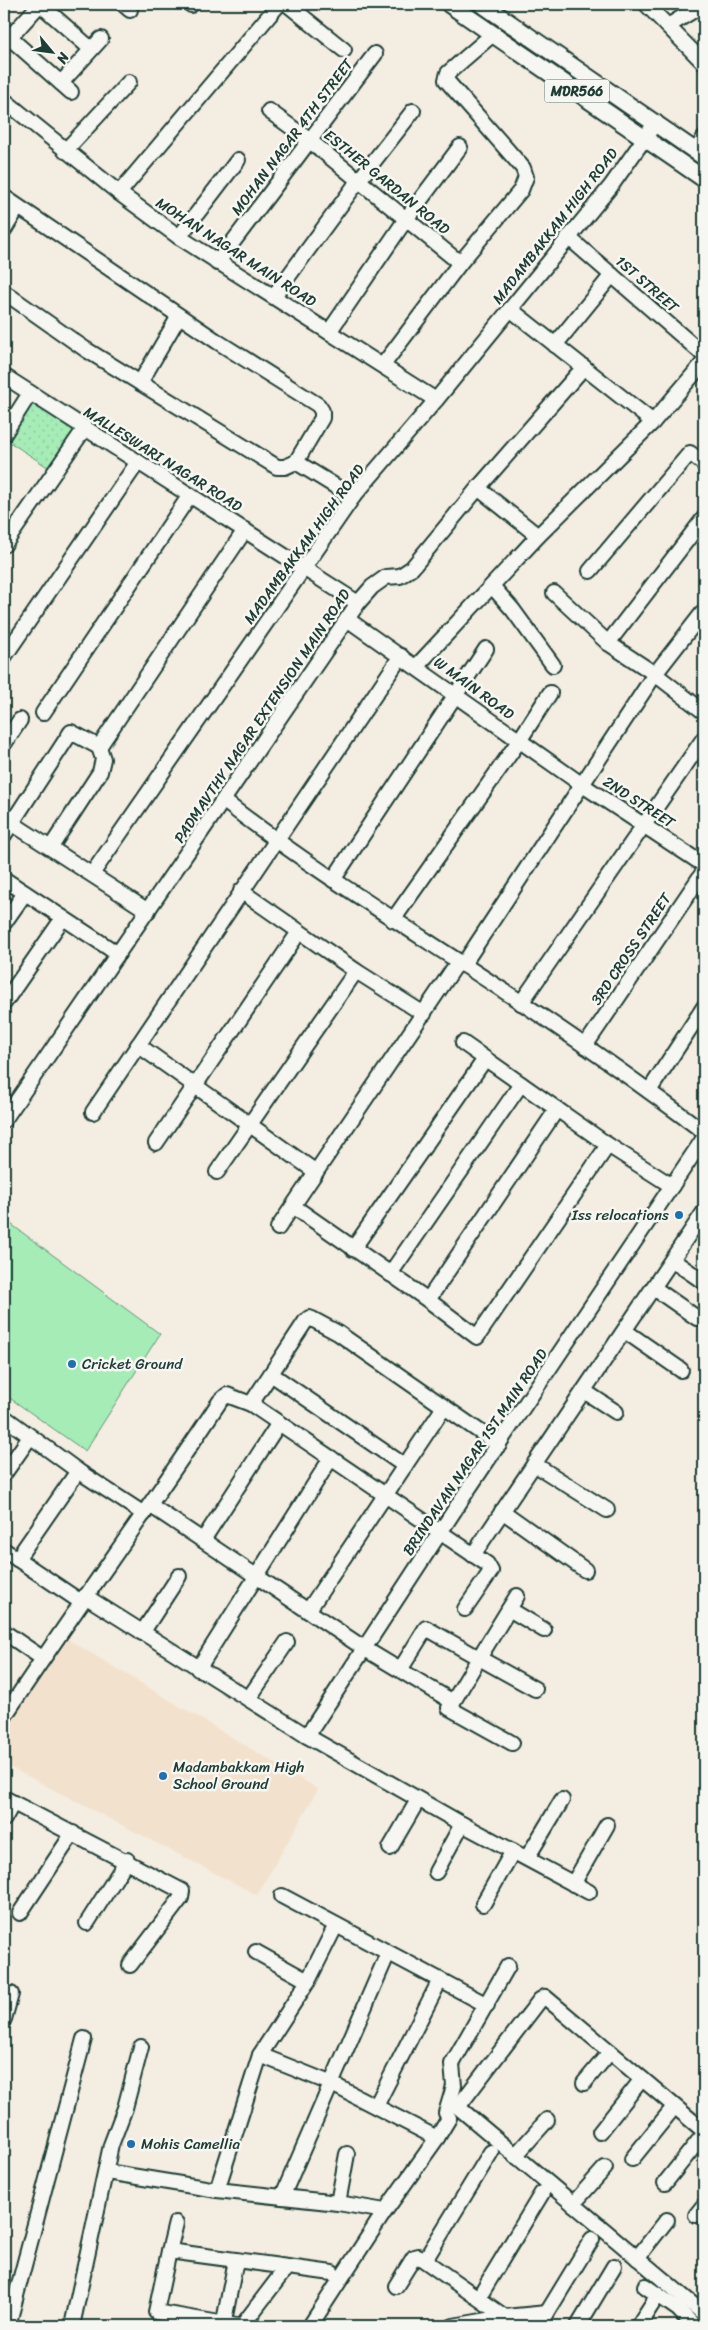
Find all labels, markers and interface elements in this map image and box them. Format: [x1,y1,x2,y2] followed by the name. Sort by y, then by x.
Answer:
[28,28,78,78] north arrow
[50,47,77,69] text: N
[224,52,361,221] street label: MOHAN NAGAR 4TH STREET
[544,80,610,102] road number: MDR566
[318,123,456,241] street label: ESTHER GARDAN ROAD
[485,142,625,310] street label: MADAMBAKKAM HIGH ROAD
[150,190,322,314] street label: MOHAN NAGAR MAIN ROAD
[609,249,686,320] street label: 1ST STREET
[78,399,248,519] street label: MALLESWARI NAGAR ROAD
[237,458,371,630] street label: MADAMBAKKAM HIGH ROAD
[167,584,357,848] street label: PADMAVTHY NAGAR EXTENSION MAIN ROAD
[428,650,520,726] street label: W MAIN ROAD
[598,769,682,836] street label: 2ND STREET
[584,886,679,1010] street label: 3RD CROSS STREET
[571,1202,669,1228] place label: Iss relocations
[673,1209,685,1221] marker: Iss relocations
[396,1343,554,1561] street label: BRINDAVAN NAGAR 1ST MAIN ROAD
[82,1351,183,1377] place label: Cricket Ground
[66,1358,78,1370] marker: Cricket Ground
[173,1754,304,1797] place label: Madambakkam High School Ground
[157,1770,169,1782] marker: Madambakkam High School Ground
[141,2131,240,2157] place label: Mohis Camellia
[125,2138,137,2150] marker: Mohis Camellia

